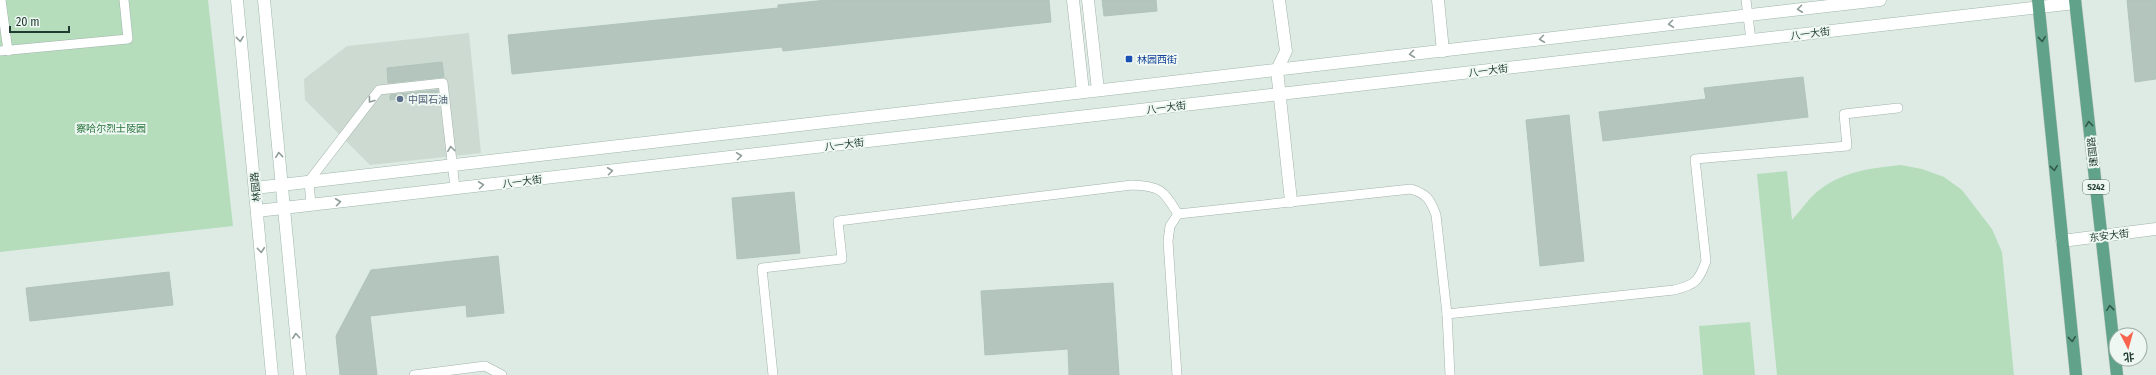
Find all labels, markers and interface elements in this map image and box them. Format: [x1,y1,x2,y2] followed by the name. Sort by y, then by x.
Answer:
[1797,4,1803,13] one-way arrow
[10,8,69,34] scale bar
[16,15,40,29] text: 20 m
[1668,19,1674,28] one-way arrow
[1790,26,1831,42] street label: 八一大街
[1538,34,1545,43] one-way arrow
[236,36,245,42] one-way arrow
[2037,36,2046,42] one-way arrow
[1409,49,1415,58] one-way arrow
[1124,54,1134,64] marker: 林园西街
[1137,54,1177,66] place label: 林园西街
[1468,63,1509,79] street label: 八一大街
[395,94,405,104] marker: 中国石油
[408,94,448,106] place label: 中国石油
[369,96,376,103] one-way arrow
[1146,100,1187,116] street label: 八一大街
[2085,121,2094,127] one-way arrow
[76,123,146,135] park label: 察哈尔烈士陵园
[2085,136,2101,167] street label: 建国路
[824,137,865,153] street label: 八一大街
[447,146,456,153] one-way arrow
[275,152,284,158] one-way arrow
[736,152,742,161] one-way arrow
[2050,165,2059,171] one-way arrow
[607,166,613,175] one-way arrow
[249,171,263,202] street label: 林园路
[502,174,543,190] street label: 八一大街
[2083,180,2109,194] road number: S242
[478,181,484,190] one-way arrow
[335,197,341,206] one-way arrow
[2089,228,2130,244] street label: 东安大街
[256,246,265,253] one-way arrow
[2105,305,2114,311] one-way arrow
[2108,327,2148,367] north arrow
[292,333,301,339] one-way arrow
[2067,336,2076,342] one-way arrow
[2123,349,2135,363] text: 北

